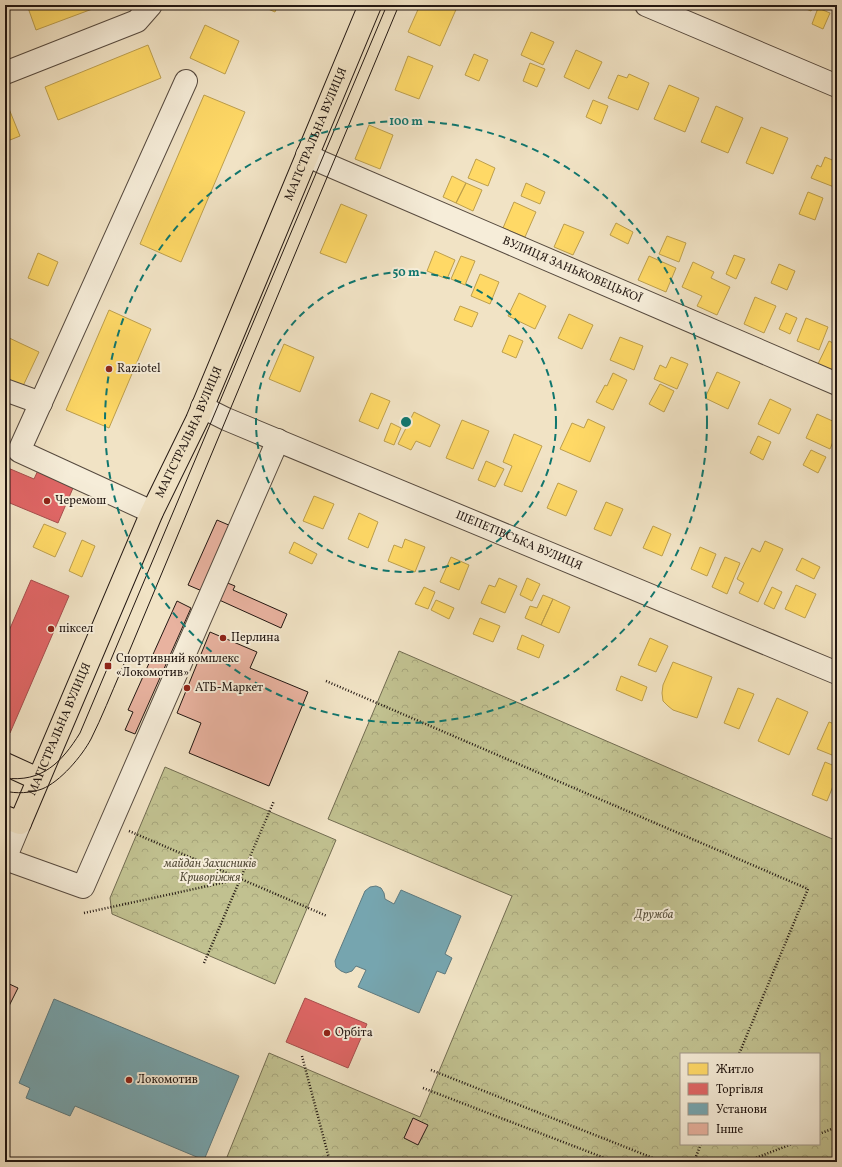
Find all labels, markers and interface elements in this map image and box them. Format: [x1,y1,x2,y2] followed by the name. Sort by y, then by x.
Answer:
[281,65,351,203] street label: МАГІСТРАЛЬНА ВУЛИЦЯ
[389,114,423,130] text: 100 m
[500,233,645,307] street label: ВУЛИЦЯ ЗАНЬКОВЕЦЬКОЇ
[392,265,420,281] text: 50 m
[117,361,161,377] place label: Raziotel
[104,364,114,374] marker: Raziotel
[152,364,226,501] street label: МАГІСТРАЛЬНА ВУЛИЦЯ
[399,415,413,429] centre of rings
[55,493,106,509] place label: Черемош
[42,496,52,506] marker: Черемош
[453,507,585,574] street label: ШЕПЕТІВСЬКА ВУЛИЦЯ
[59,621,94,637] place label: піксел
[46,624,56,634] marker: піксел
[231,630,280,646] place label: Перлина
[218,633,228,643] marker: Перлина
[116,651,239,681] place label: Спортивний комплекс «Локомотив»
[24,660,95,798] street label: МАГІСТРАЛЬНА ВУЛИЦЯ
[103,661,113,671] marker: Спортивний комплекс «Локомотив»
[195,680,263,696] place label: АТБ-Маркет
[182,683,192,693] marker: АТБ-Маркет
[163,856,256,886] park label: майдан Захисників Криворіжжя
[633,907,674,923] park label: Дружба
[335,1025,373,1041] place label: Орбіта
[322,1028,332,1038] marker: Орбіта
[680,1053,820,1145] legend
[716,1062,754,1078] text: Житло
[137,1072,198,1088] place label: Локомотив
[124,1075,134,1085] marker: Локомотив
[716,1082,763,1098] text: Торгівля
[716,1102,767,1118] text: Установи
[716,1122,744,1138] text: Інше

